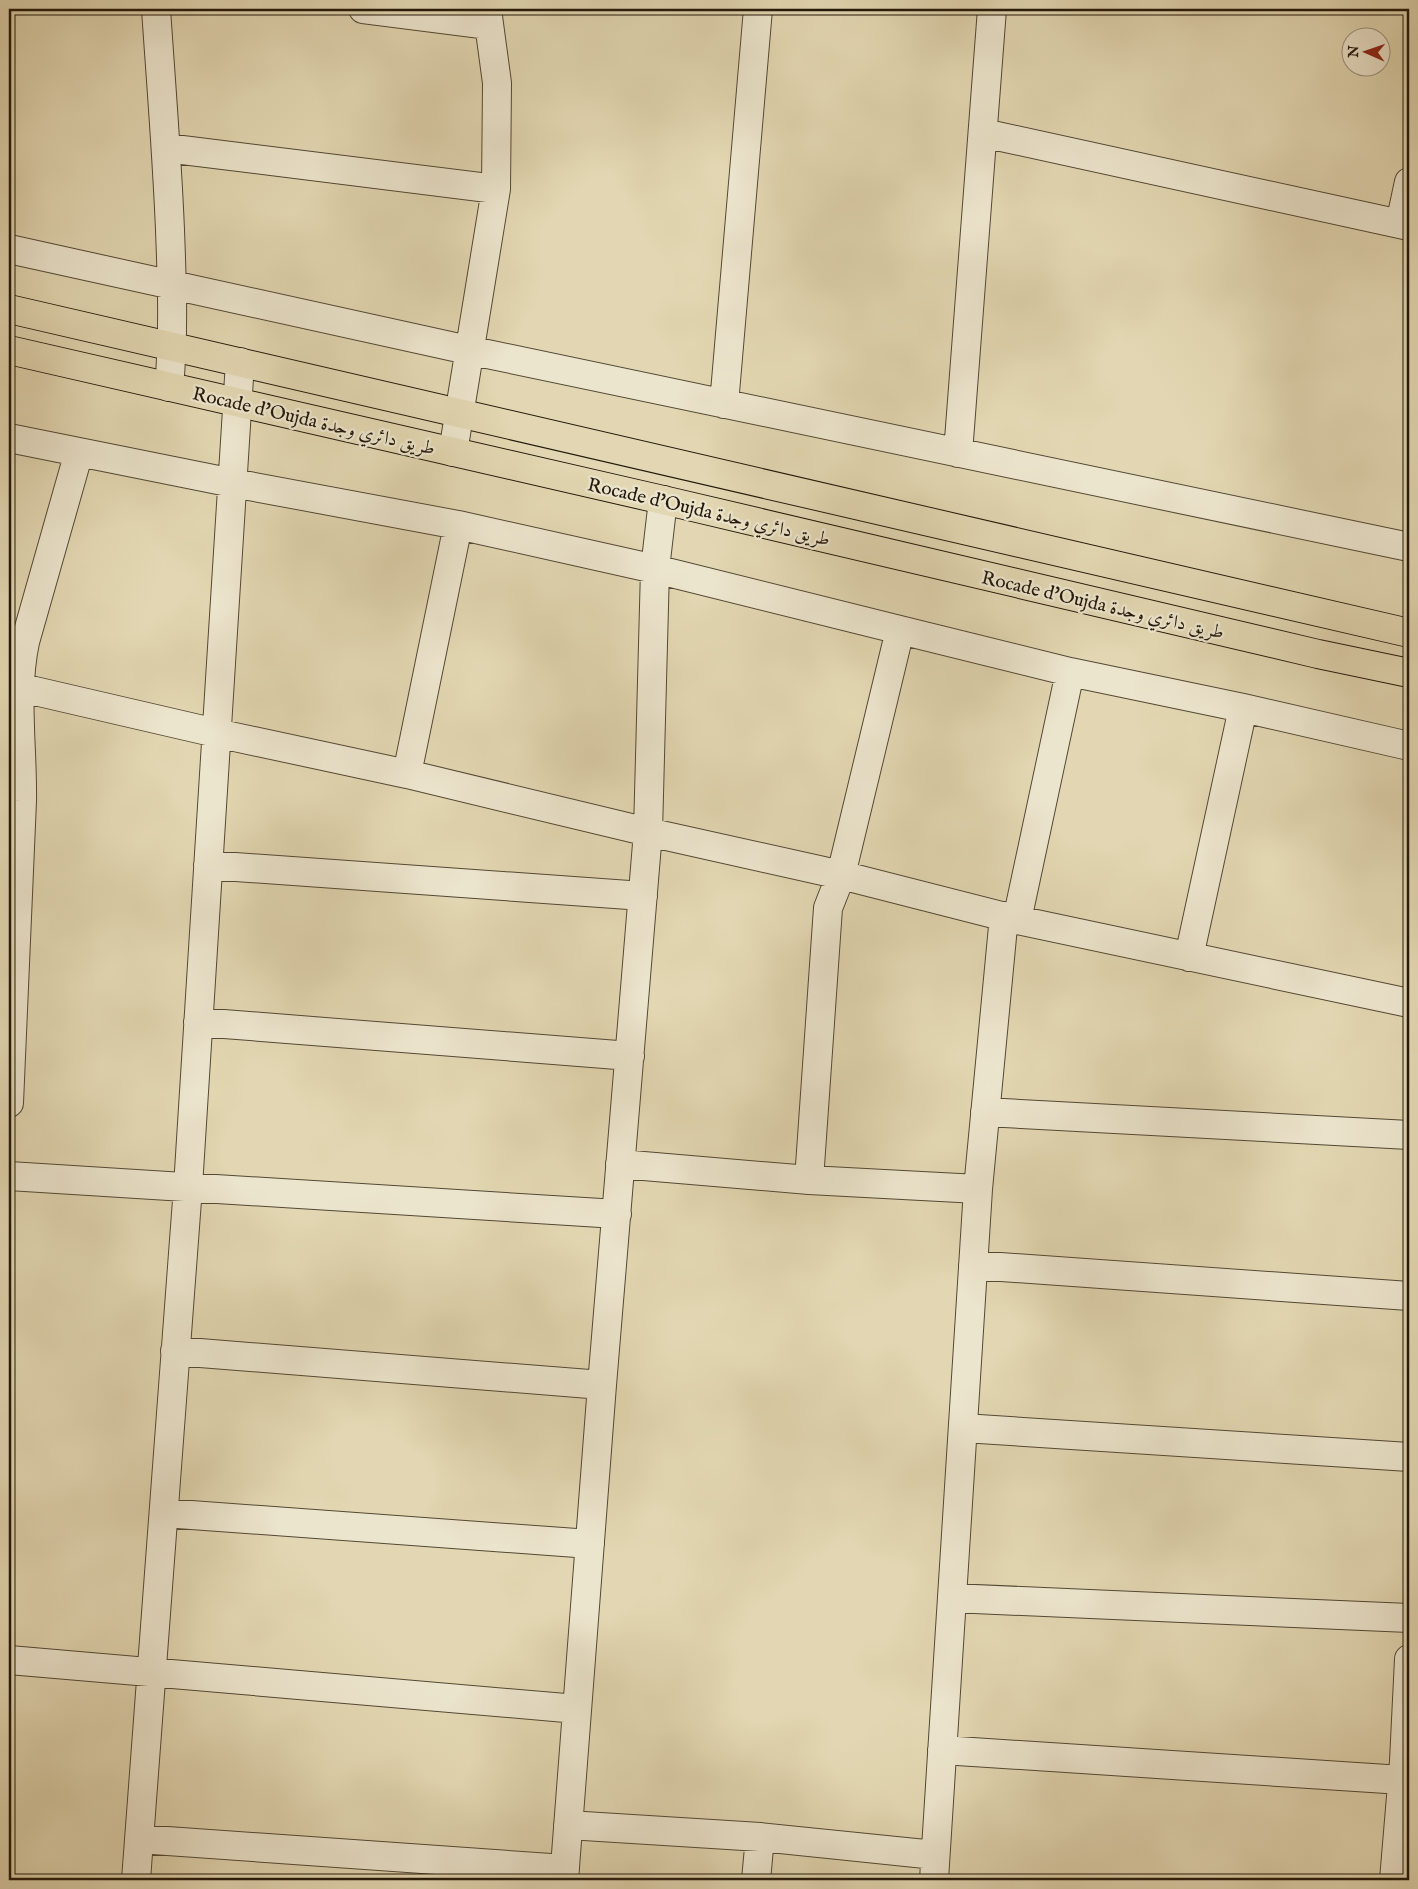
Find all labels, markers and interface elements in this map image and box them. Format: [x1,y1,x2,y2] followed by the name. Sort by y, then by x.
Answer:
[1340,28,1390,78] north arrow
[1345,45,1363,59] text: N
[189,382,437,464] street label: Rocade d'Oujda طريق دائري وجدة
[584,473,832,555] street label: Rocade d'Oujda طريق دائري وجدة
[978,566,1226,648] street label: Rocade d'Oujda طريق دائري وجدة

